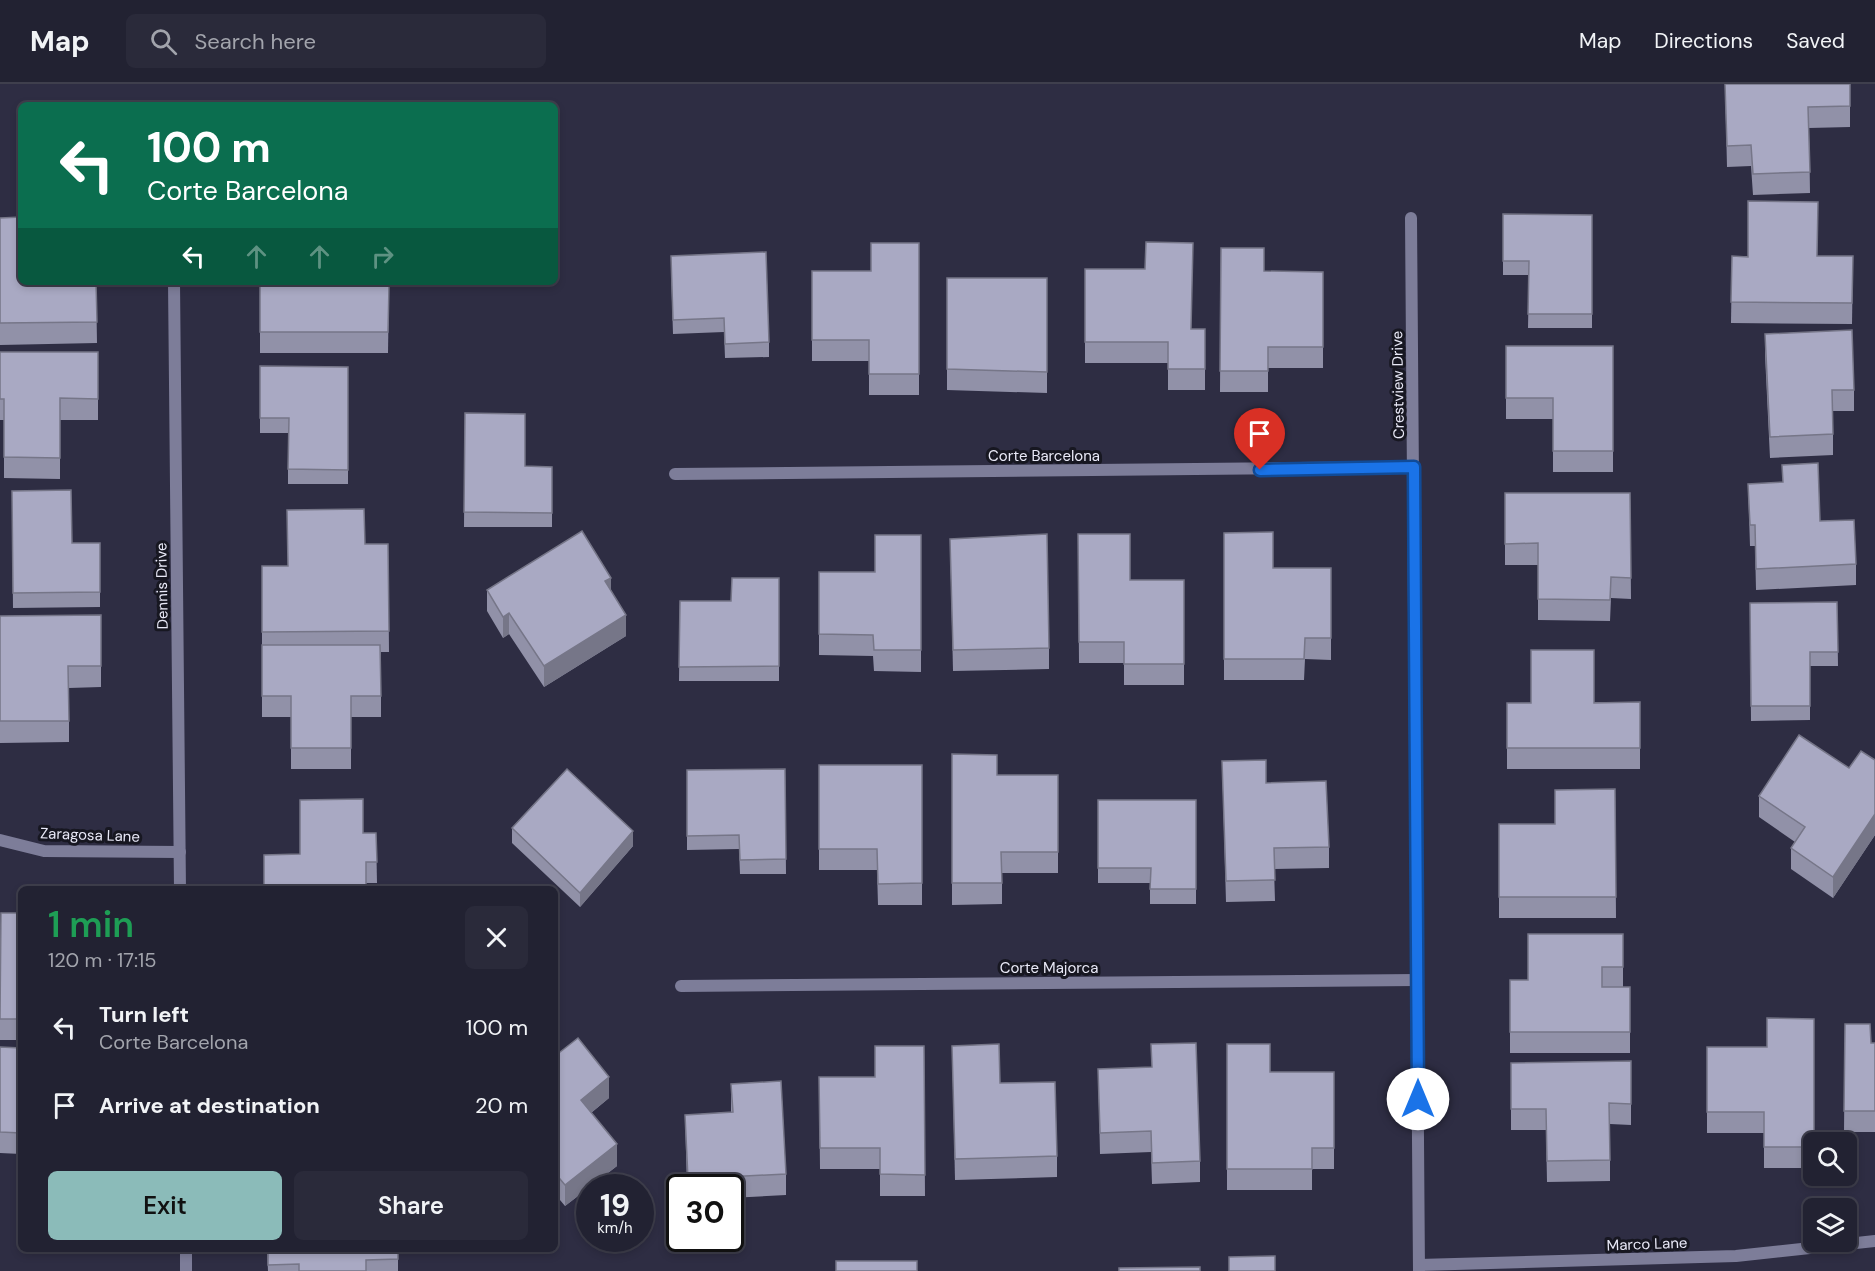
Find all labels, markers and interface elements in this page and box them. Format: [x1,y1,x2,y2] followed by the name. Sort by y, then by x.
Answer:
[126,14,546,68] search box
[30,23,90,60] text: Map
[147,25,180,58] icon: search
[195,27,316,56] text: Search here
[1579,27,1621,55] text: Map
[1654,27,1753,55] text: Directions
[1786,27,1845,55] text: Saved
[147,120,271,175] text: 100 m
[48,126,126,204] icon: left
[147,173,349,208] text: Corte Barcelona
[177,240,210,273] icon: left
[240,240,273,273] icon: ahead
[303,240,336,273] icon: ahead
[366,240,399,273] icon: right
[1387,331,1409,439] street label: Crestview Drive
[1234,408,1285,470] pin
[1243,417,1276,450] icon: arrive
[988,446,1100,466] street label: Corte Barcelona
[151,542,173,630] street label: Dennis Drive
[40,823,140,847] street label: Zaragosa Lane
[48,901,134,948] text: 1 min
[465,906,528,969] button: close
[48,947,156,973] text: 120 m · 17:15
[1000,958,1098,978] street label: Corte Majorca
[99,1000,189,1029] text: Turn left
[48,1011,81,1044] icon: left
[466,1013,528,1042] text: 100 m
[99,1029,248,1055] text: Corte Barcelona
[1386,1067,1450,1131] position arrow
[48,1089,81,1122] icon: arrive
[99,1091,320,1120] text: Arrive at destination
[475,1091,528,1120] text: 20 m
[1803,1132,1857,1252] map controls
[1803,1132,1857,1186] button: search
[48,1171,282,1240] button: Exit
[294,1171,528,1240] button: Share
[666,1174,744,1252] speed limit sign: 30
[600,1186,630,1225] text: 19
[1803,1198,1857,1252] button: layers
[597,1218,633,1238] text: km/h
[1606,1233,1688,1255] street label: Marco Lane

